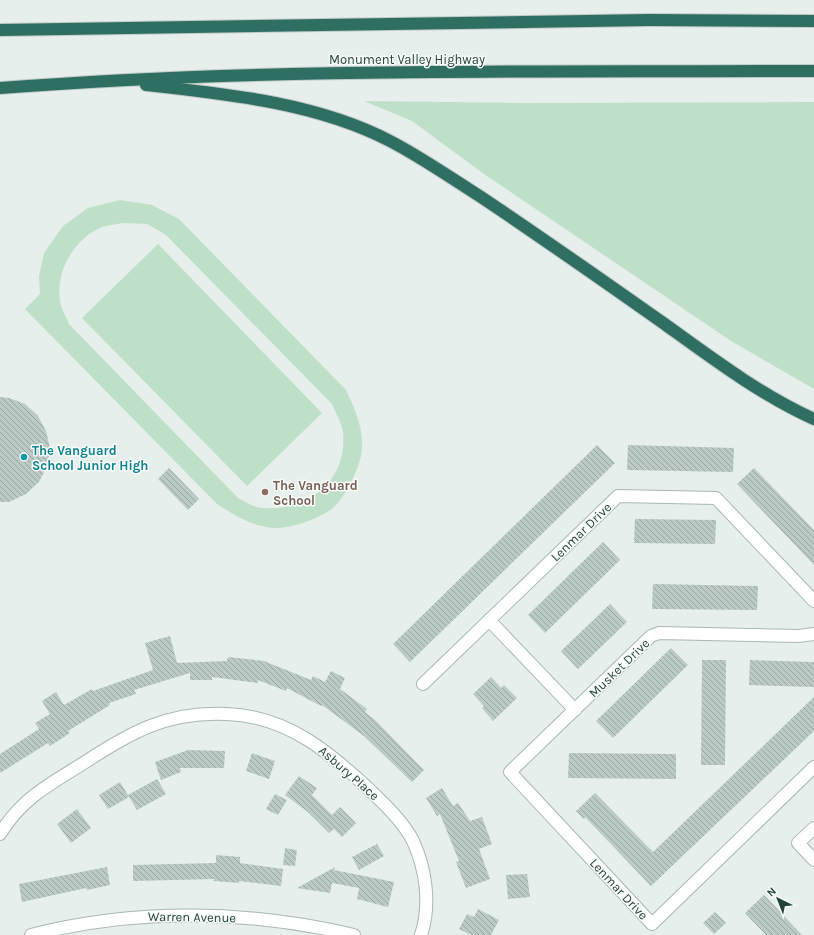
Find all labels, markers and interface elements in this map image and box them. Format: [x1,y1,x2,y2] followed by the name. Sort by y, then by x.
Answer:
[329,52,485,67] street label: Monument Valley Highway
[32,443,148,473] place label: The Vanguard School Junior High
[19,452,29,462] marker: The Vanguard School Junior High
[273,478,358,508] place label: The Vanguard School
[260,487,270,497] marker: The Vanguard School
[548,499,615,565] street label: Lenmar Drive
[586,635,653,701] street label: Musket Drive
[316,743,382,804] street label: Asbury Place
[587,855,651,923] street label: Lenmar Drive
[758,879,798,919] north arrow
[764,885,779,899] text: N
[148,909,237,925] street label: Warren Avenue

